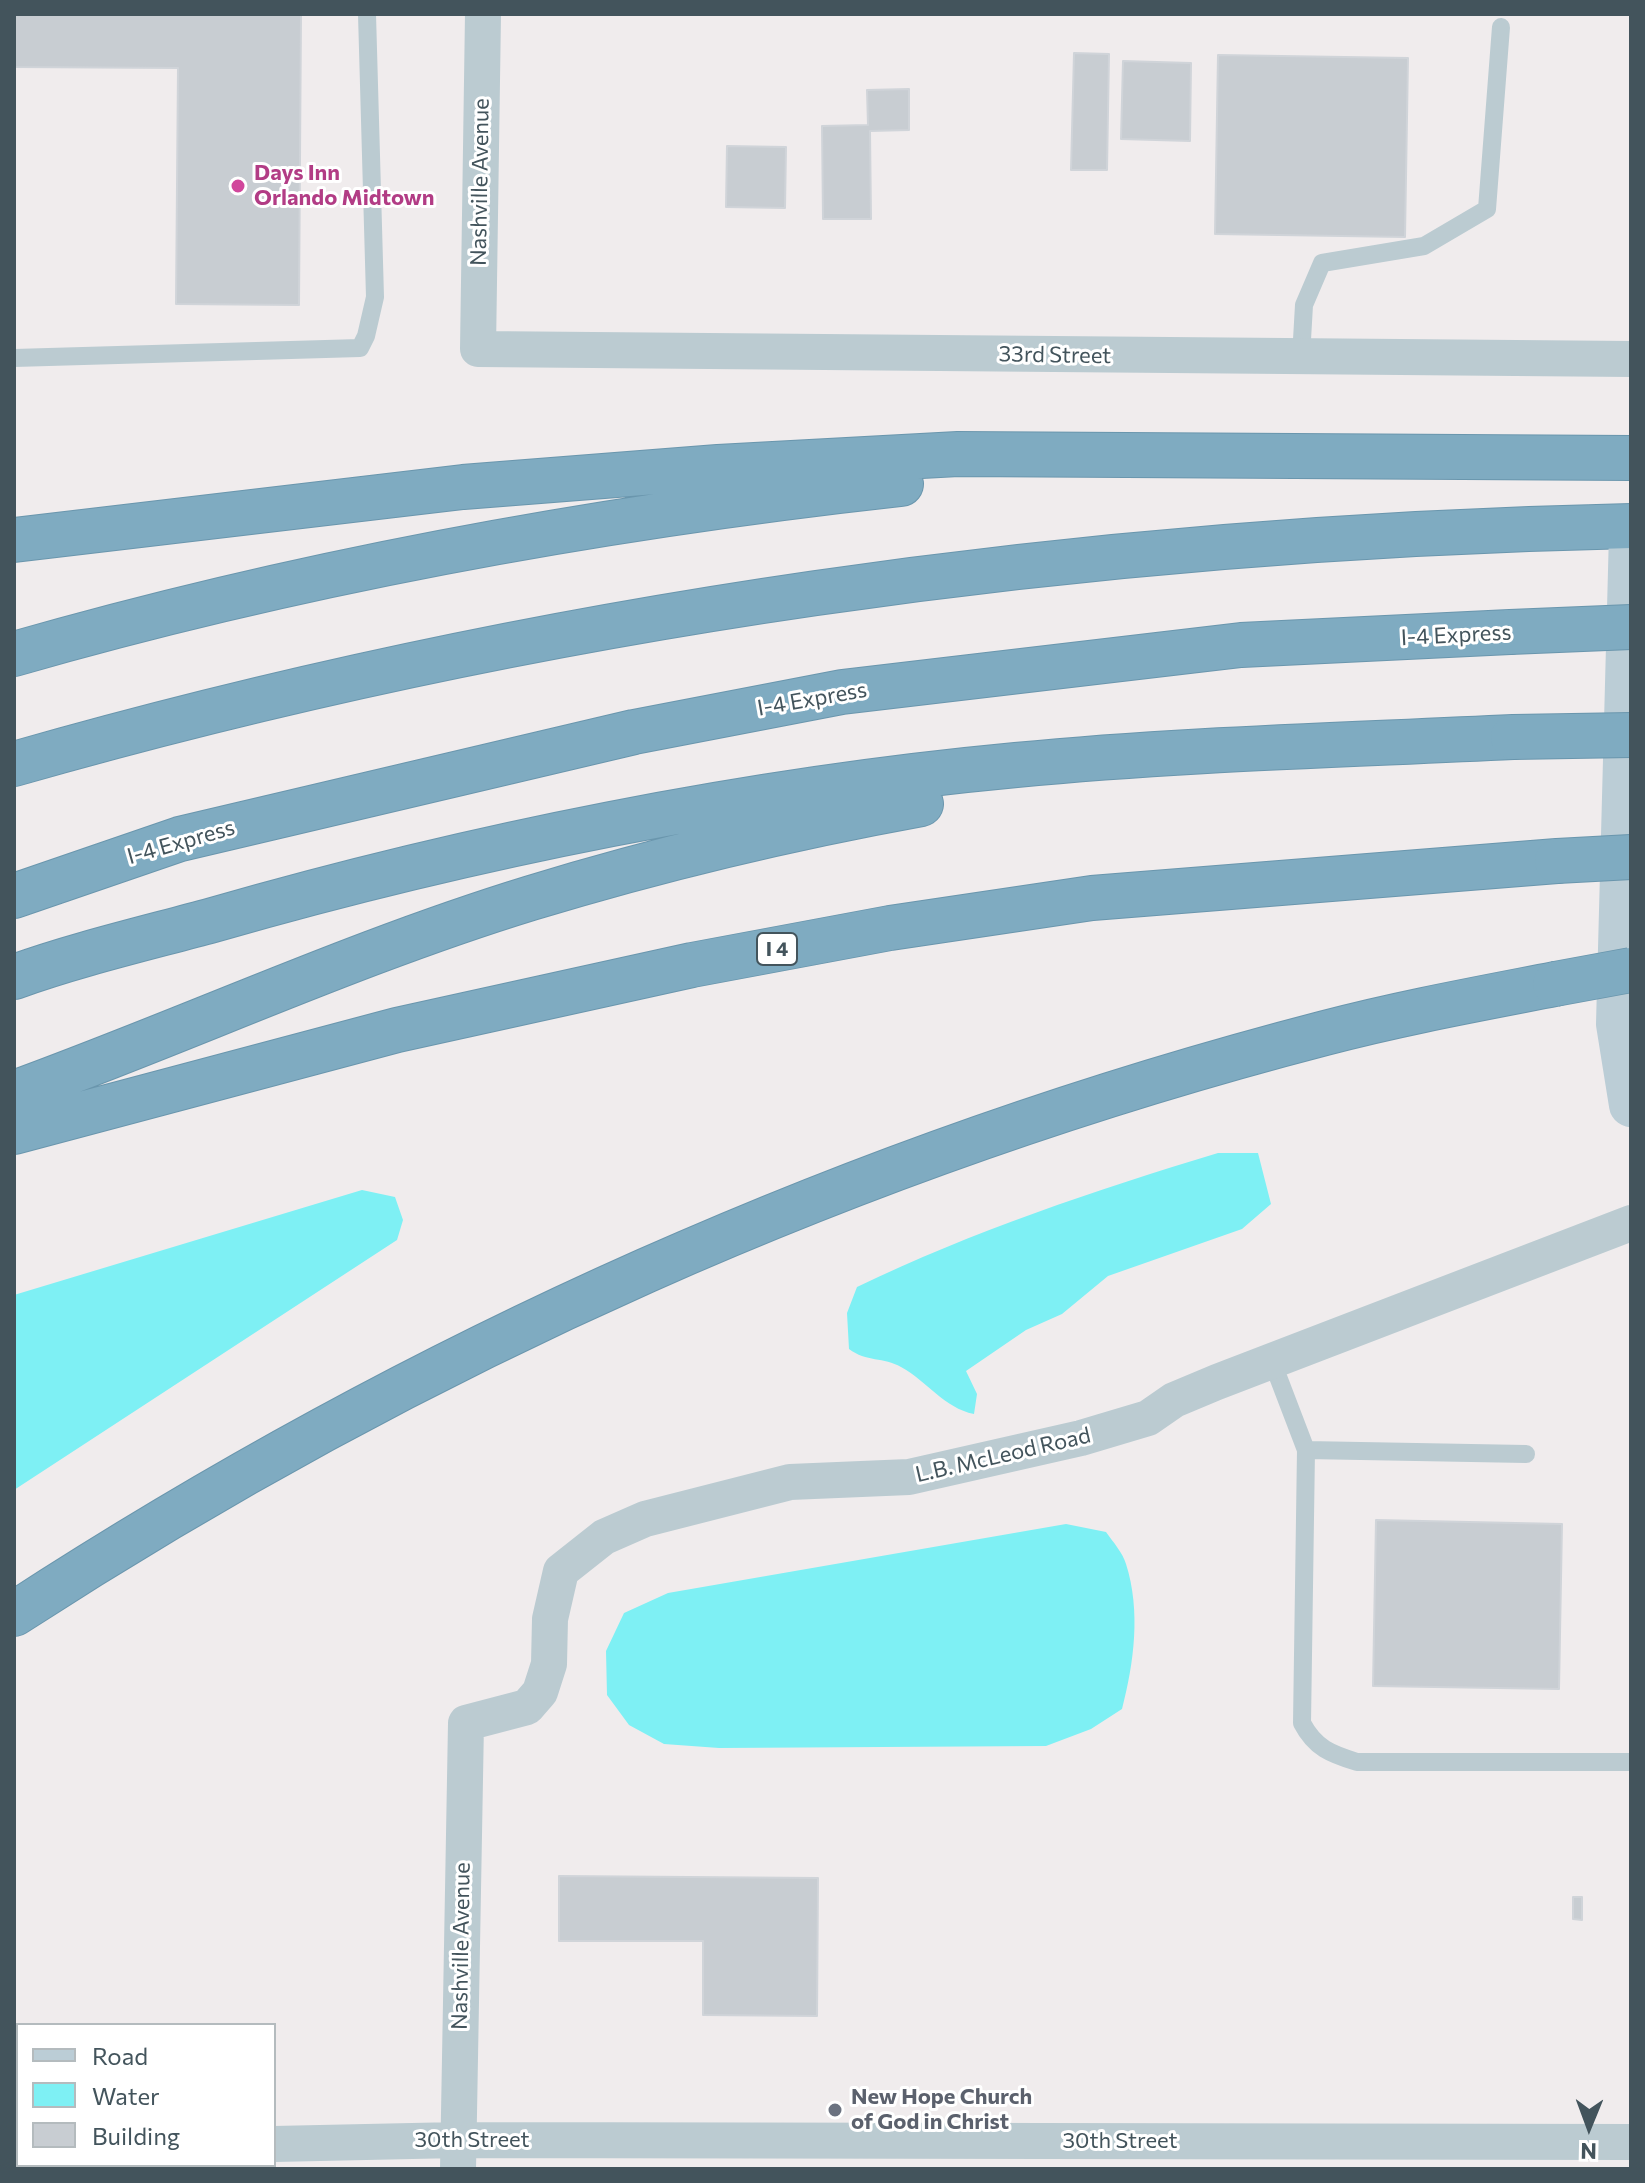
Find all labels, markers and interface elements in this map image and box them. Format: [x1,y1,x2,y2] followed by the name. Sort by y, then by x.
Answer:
[465,98,495,266] street label: Nashville Avenue
[254,160,435,212] place label: Days Inn Orlando Midtown
[229,177,247,195] marker: Days Inn Orlando Midtown
[999,341,1111,369] street label: 33rd Street
[1400,619,1512,651] street label: I-4 Express
[755,676,869,722] street label: I-4 Express
[124,814,238,870] street label: I-4 Express
[757,933,797,965] road number: I 4
[913,1422,1093,1488] street label: L.B. McLeod Road
[446,1862,476,2030] street label: Nashville Avenue
[16,2023,276,2167] legend
[92,2041,148,2070] text: Road
[92,2081,160,2110] text: Water
[851,2084,1032,2136] place label: New Hope Church of God in Christ
[1549,2087,1629,2167] north arrow
[826,2101,844,2119] marker: New Hope Church of God in Christ
[92,2121,180,2150] text: Building
[415,2127,529,2153] street label: 30th Street
[1063,2128,1177,2154] street label: 30th Street
[1580,2138,1597,2165] text: N

